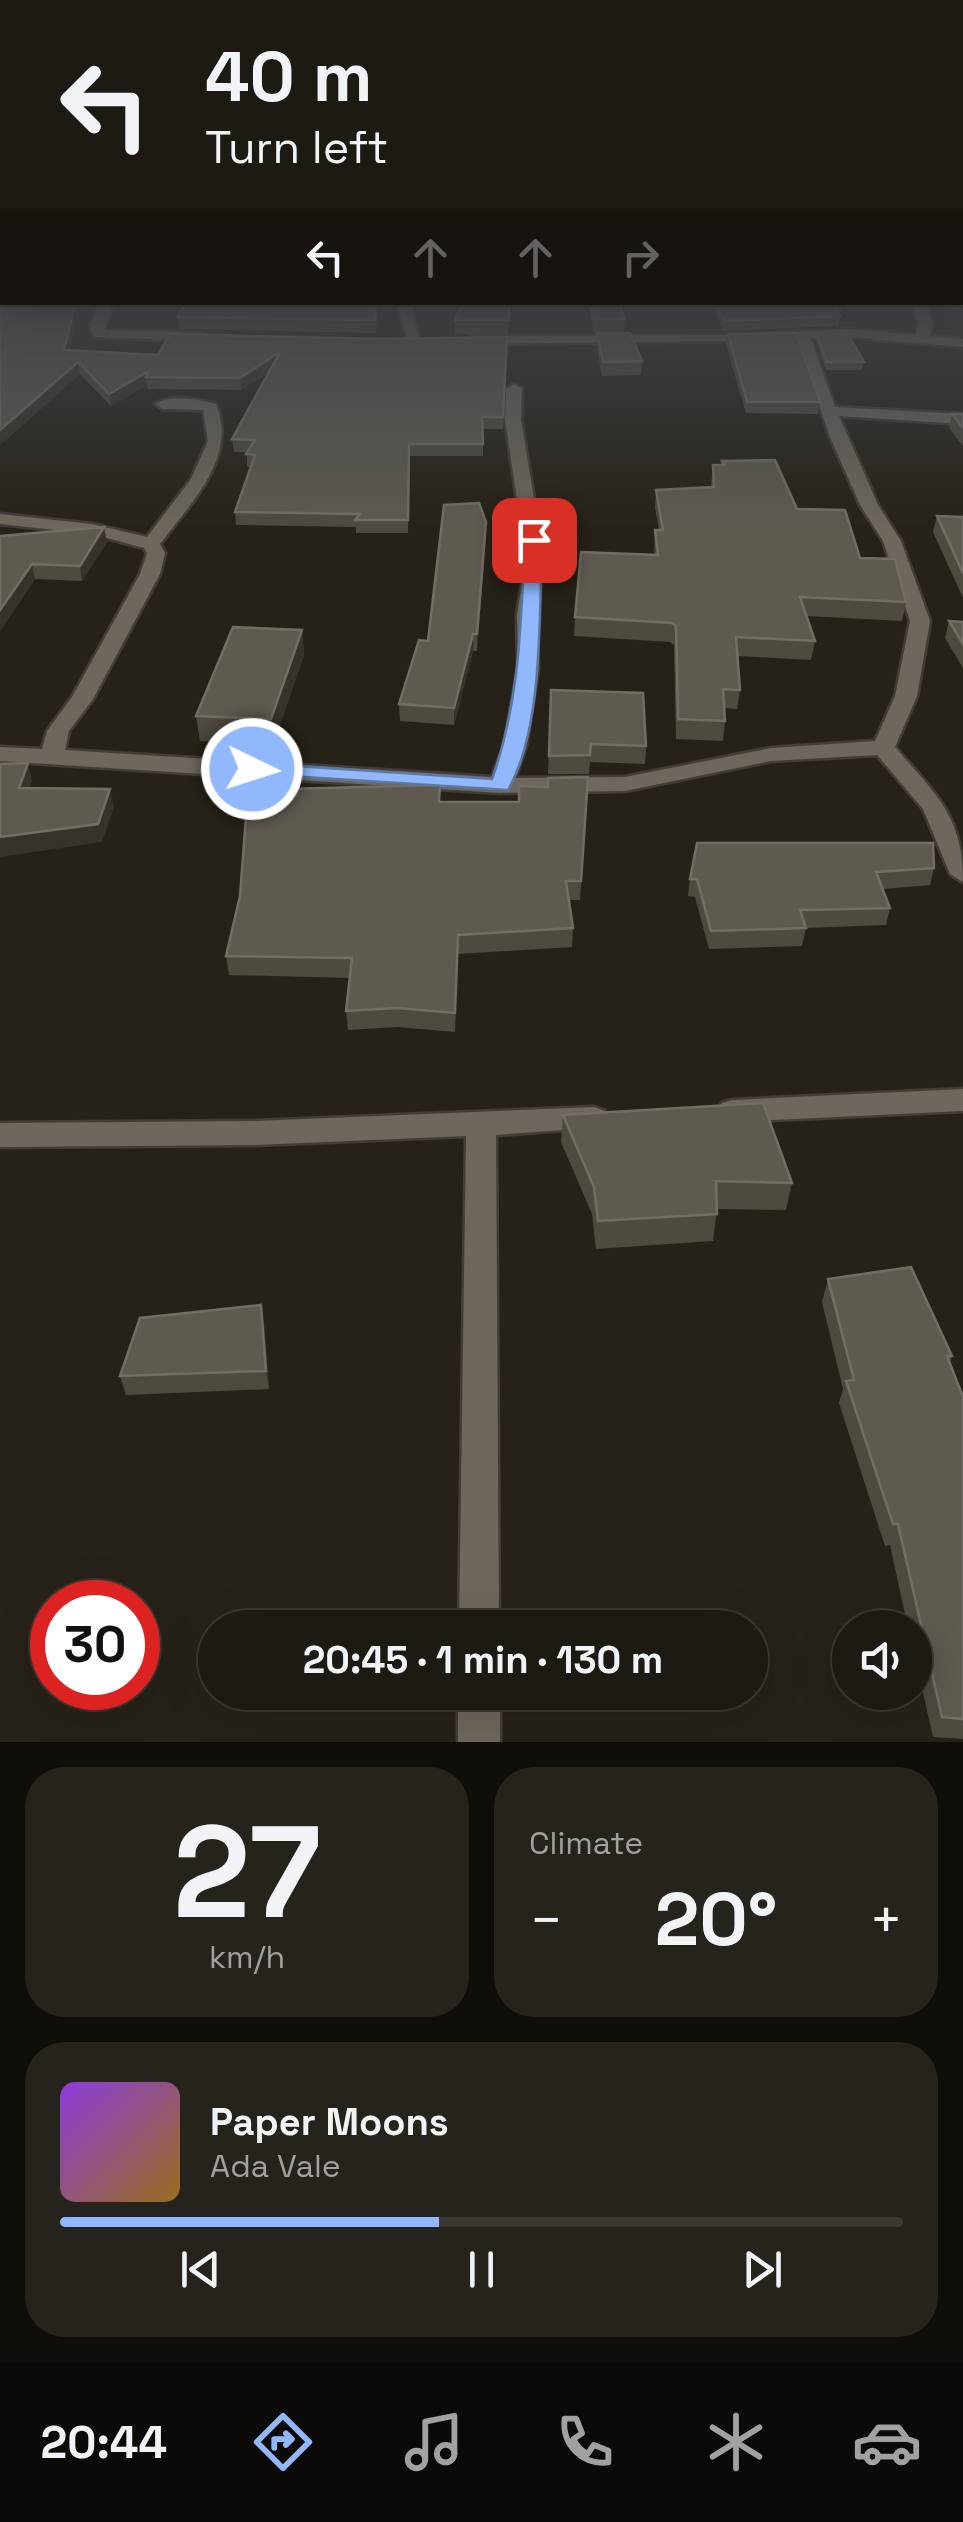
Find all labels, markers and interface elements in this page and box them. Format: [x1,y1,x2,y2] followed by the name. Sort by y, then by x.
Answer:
[205,32,372,121] text: 40 m
[40,40,170,170] icon: left
[205,119,388,176] text: Turn left
[298,230,353,285] icon: left
[403,230,458,285] icon: ahead
[508,230,563,285] icon: ahead
[613,230,668,285] icon: right
[492,498,577,583] pin
[507,513,562,568] icon: arrive
[200,717,304,821] position arrow
[30,1580,160,1710] speed limit sign: 30
[832,1610,932,1710] map controls
[832,1610,932,1710] button: sound
[303,1636,663,1684] text: 20:45 · 1 min · 130 m
[173,1789,321,1955] text: 27
[529,1823,643,1863] text: Climate
[655,1871,777,1967] text: 20°
[529,1885,563,1955] text: −
[869,1885,903,1955] text: +
[209,1937,285,1977] text: km/h
[210,2098,449,2146] text: Paper Moons
[210,2146,341,2186] text: Ada Vale
[173,2242,228,2297] icon: previous
[454,2242,509,2297] icon: pause
[735,2242,790,2297] icon: next
[248,2407,318,2477] icon: directions
[399,2407,469,2477] icon: music
[550,2407,620,2477] icon: phone
[701,2407,771,2477] icon: climate
[852,2407,922,2477] icon: car
[41,2414,167,2471] text: 20:44

